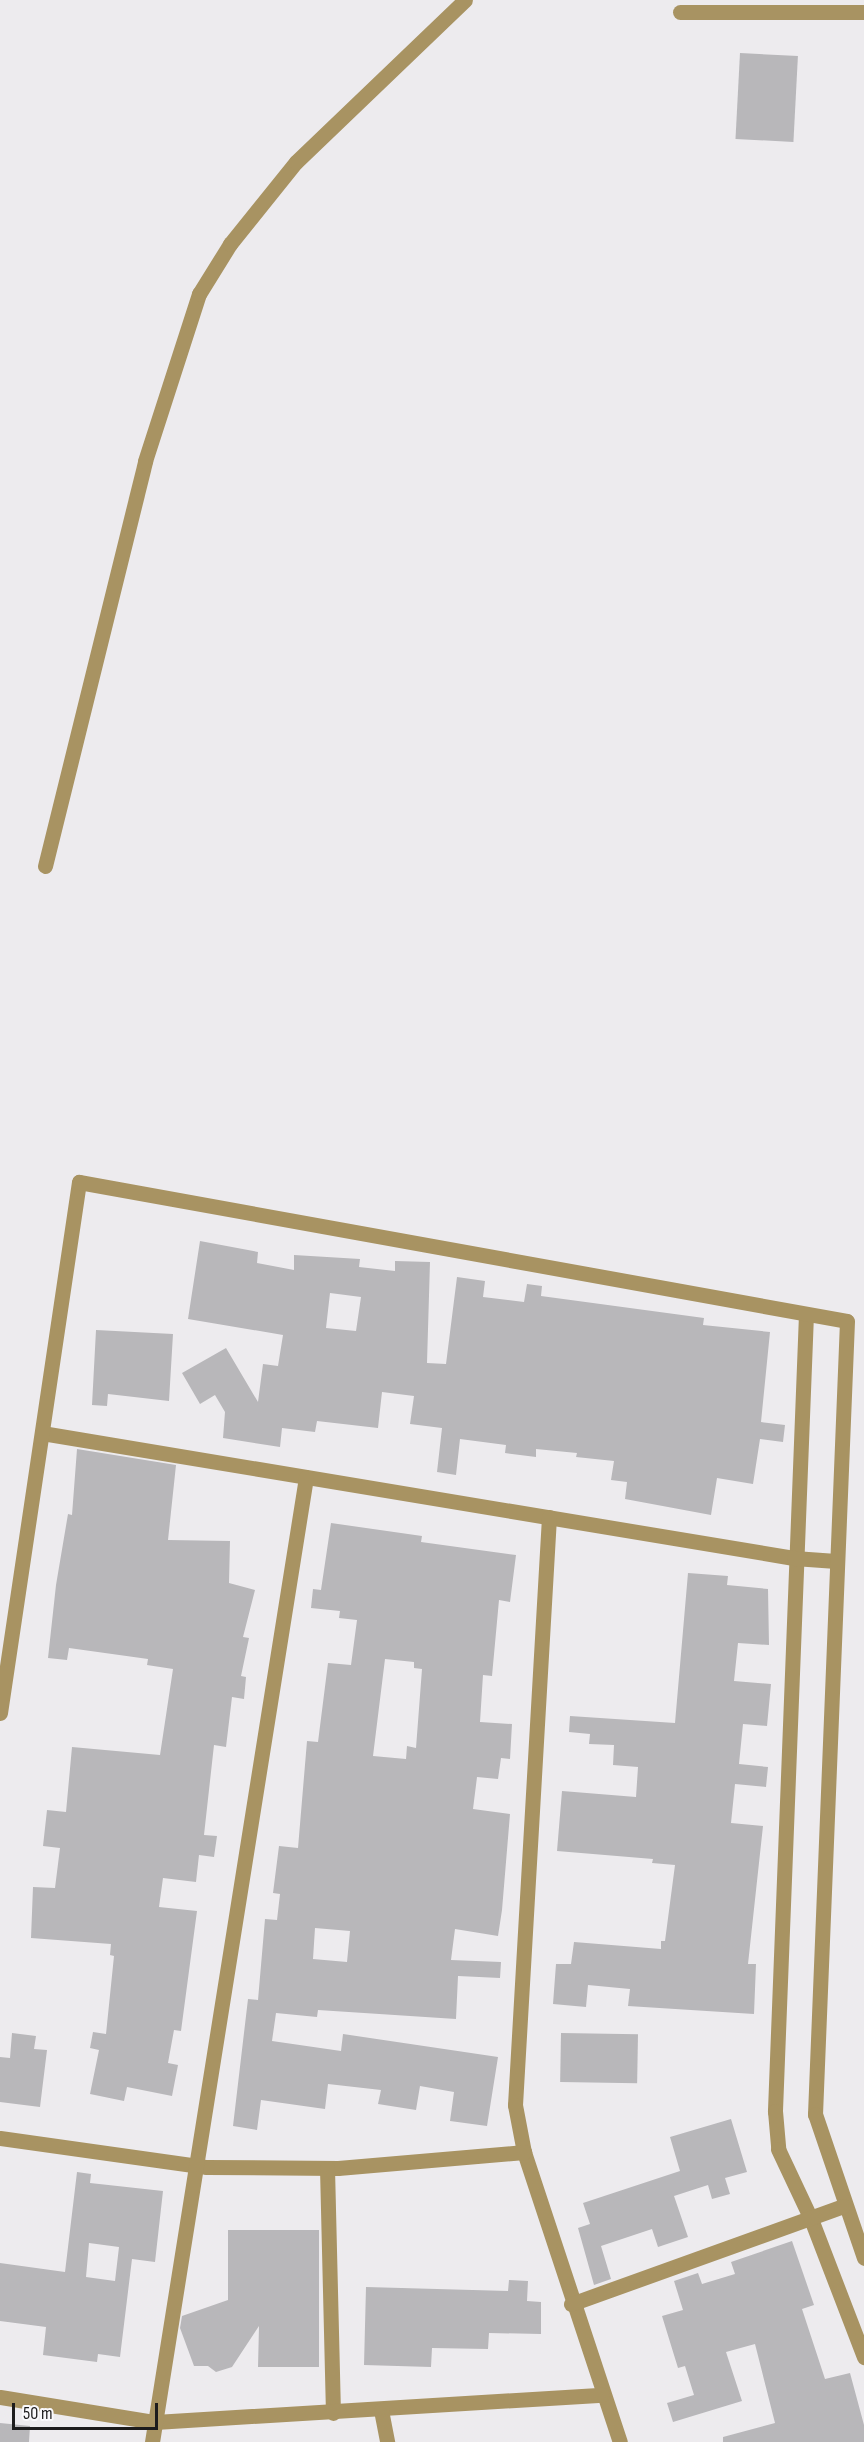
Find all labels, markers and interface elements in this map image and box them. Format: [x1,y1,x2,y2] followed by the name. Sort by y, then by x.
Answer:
[15,2391,160,2429] scale bar
[23,2403,53,2424] text: 50 m

